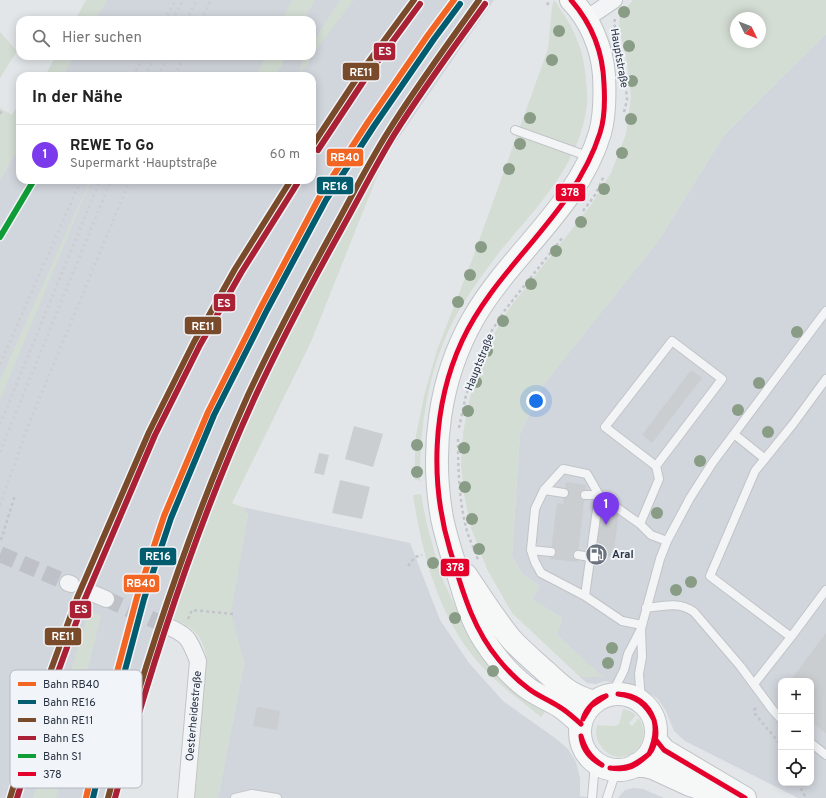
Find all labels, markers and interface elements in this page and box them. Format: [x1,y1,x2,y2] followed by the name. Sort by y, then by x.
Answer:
[730,12,766,48] north arrow
[16,16,316,60] search box
[30,27,52,49] icon: search
[607,27,631,89] street label: Hauptstraße
[62,29,142,48] text: Hier suchen
[373,42,396,61] line badge: ES
[378,45,392,59] text: ES
[342,62,380,81] line badge: RE11
[349,66,373,80] text: RE11
[32,87,123,109] text: In der Nähe
[70,137,154,156] text: REWE To Go
[42,147,48,163] text: 1
[270,147,300,163] text: 60 m
[326,148,364,167] line badge: RB40
[330,151,360,165] text: RB40
[70,156,217,172] text: Supermarkt · Hauptstraße
[316,176,354,195] line badge: RE16
[322,180,348,194] text: RE16
[555,183,586,202] line badge: 378
[561,186,580,200] text: 378
[213,293,236,312] line badge: ES
[217,297,231,311] text: ES
[184,316,222,335] line badge: RE11
[191,320,215,334] text: RE11
[462,332,498,393] street label: Hauptstraße
[526,391,546,411] your location
[593,492,619,525] pin: 1
[583,541,609,567] fuel station icon: Aral
[139,547,177,566] line badge: RE16
[612,548,634,562] place label: Aral
[145,550,171,564] text: RE16
[440,558,470,577] line badge: 378
[446,561,465,575] text: 378
[123,574,160,593] line badge: RB40
[126,577,156,591] text: RB40
[69,600,92,619] line badge: ES
[74,603,88,617] text: ES
[44,627,82,646] line badge: RE11
[51,630,75,644] text: RE11
[10,670,142,788] legend
[183,670,205,762] street label: Oesterheidestraße
[43,678,100,692] text: Bahn RB40
[778,678,814,786] map controls
[778,678,814,714] button: +
[43,696,96,710] text: Bahn RE16
[43,714,93,728] text: Bahn RE11
[778,714,814,750] button: −
[43,732,84,746] text: Bahn ES
[43,750,82,764] text: Bahn S1
[778,750,814,786] button: locate
[43,768,62,782] text: 378

